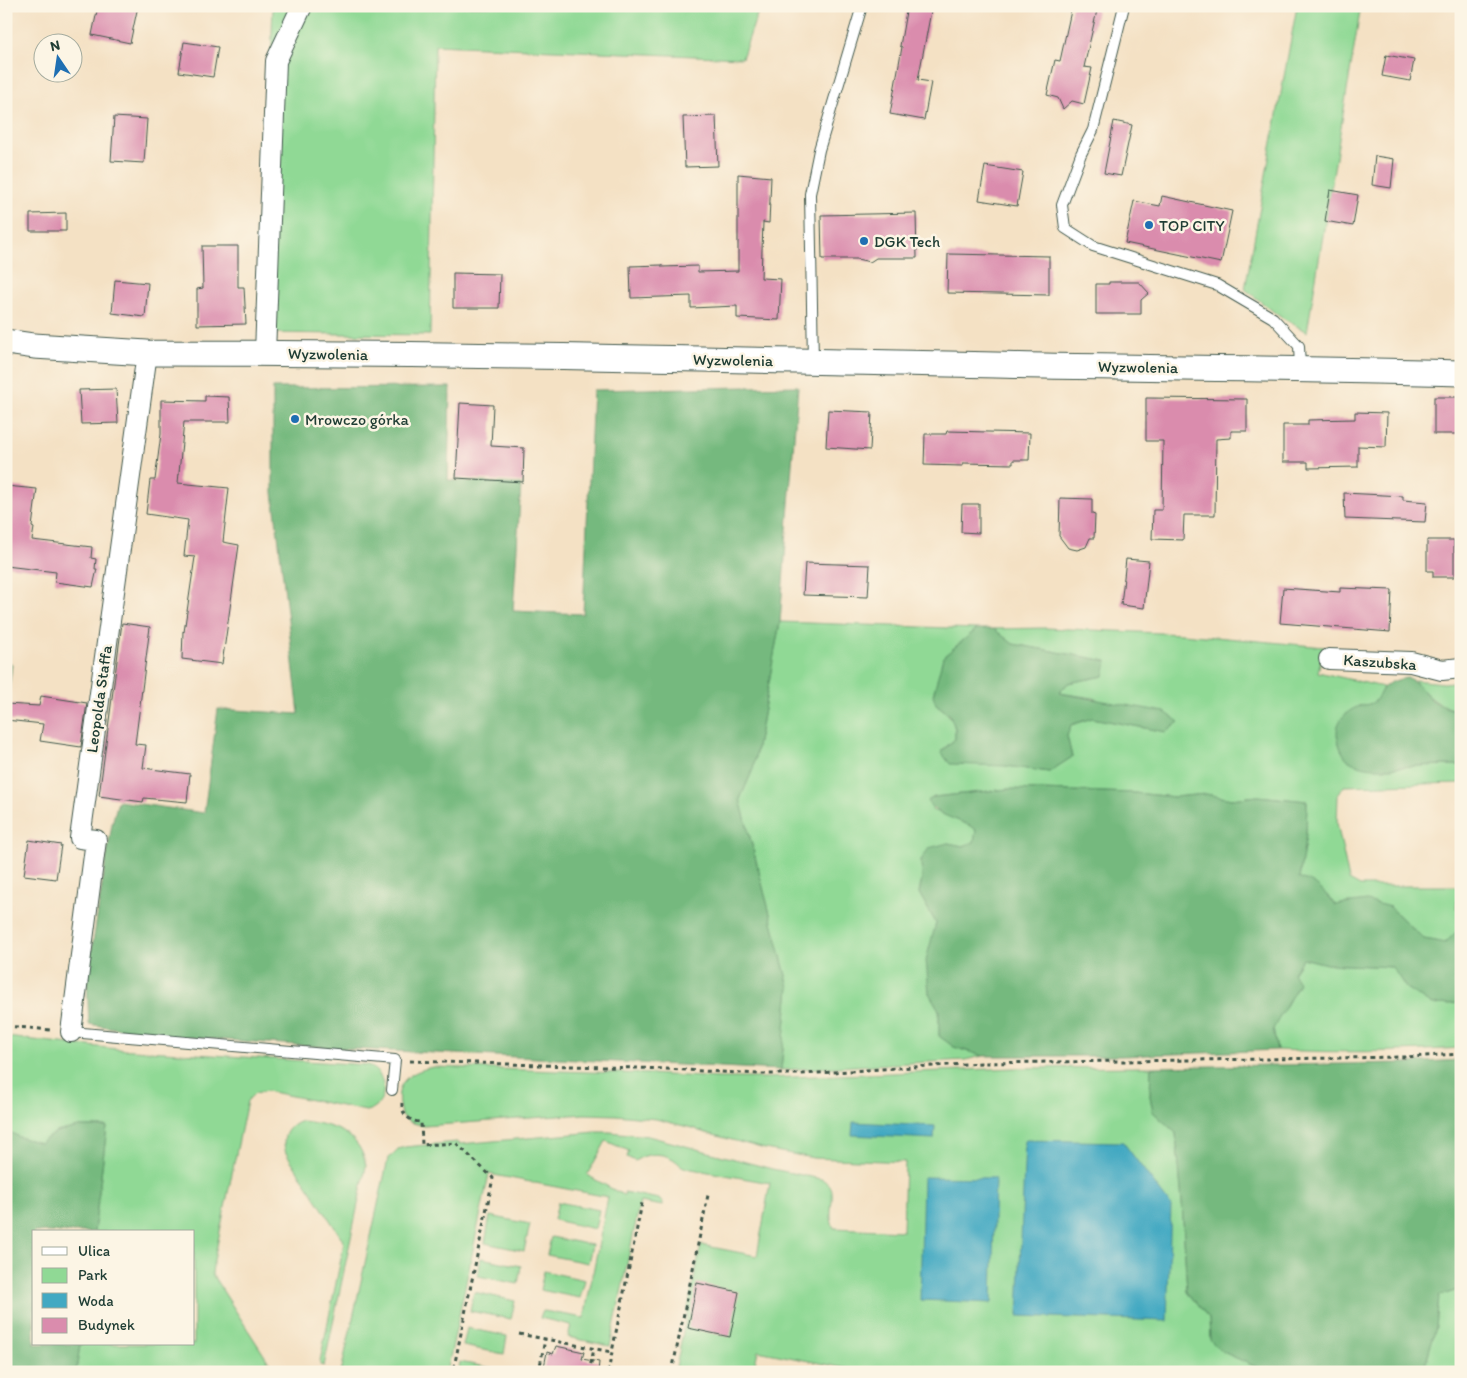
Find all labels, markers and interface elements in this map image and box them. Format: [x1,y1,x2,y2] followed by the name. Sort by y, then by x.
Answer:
[32,32,82,82] north arrow
[49,36,62,55] text: N
[1159,216,1225,235] place label: TOP CITY
[1143,219,1155,231] marker: TOP CITY
[874,232,940,251] place label: DGK Tech
[858,235,870,247] marker: DGK Tech
[288,344,369,364] street label: Wyzwolenia
[693,350,774,370] street label: Wyzwolenia
[1098,357,1179,377] street label: Wyzwolenia
[305,410,410,429] place label: Mrowczo górka
[289,413,301,425] marker: Mrowczo górka
[82,643,116,754] street label: Leopolda Staffa
[1343,650,1418,674] street label: Kaszubska
[32,1230,195,1346] legend
[78,1242,111,1260] text: Ulica
[78,1266,108,1284] text: Park
[78,1292,114,1310] text: Woda
[78,1316,135,1334] text: Budynek

